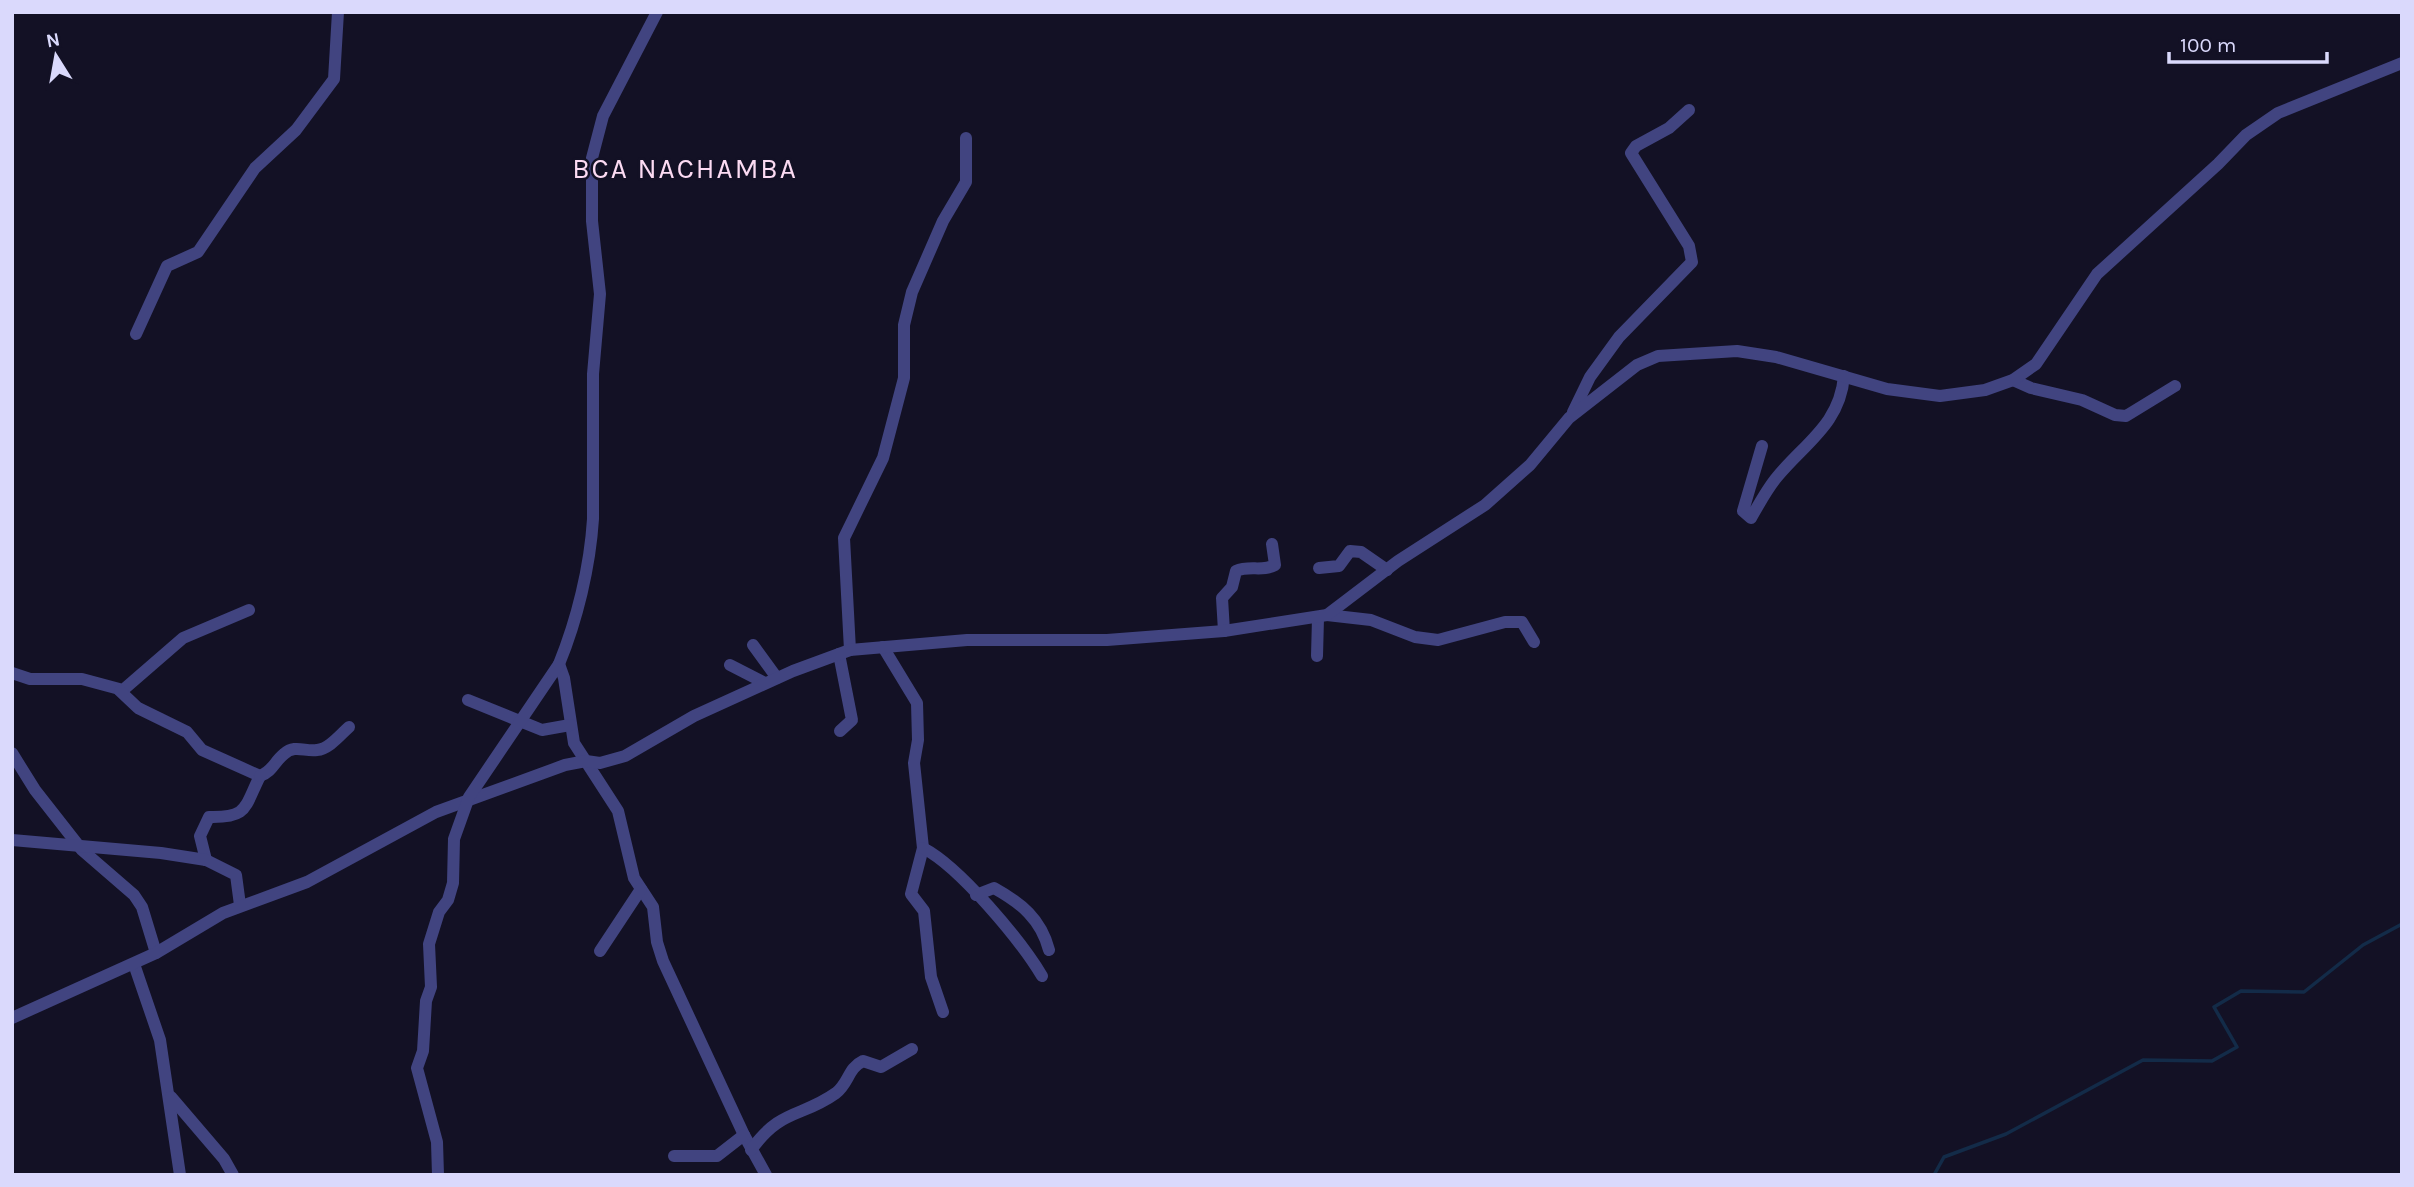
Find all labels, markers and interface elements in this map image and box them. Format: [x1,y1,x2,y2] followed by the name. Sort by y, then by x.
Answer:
[21,21,91,91] north arrow
[2169,21,2326,65] scale bar
[44,28,62,52] text: N
[2180,33,2237,57] text: 100 m
[572,152,798,185] district label: BCA NACHAMBA

